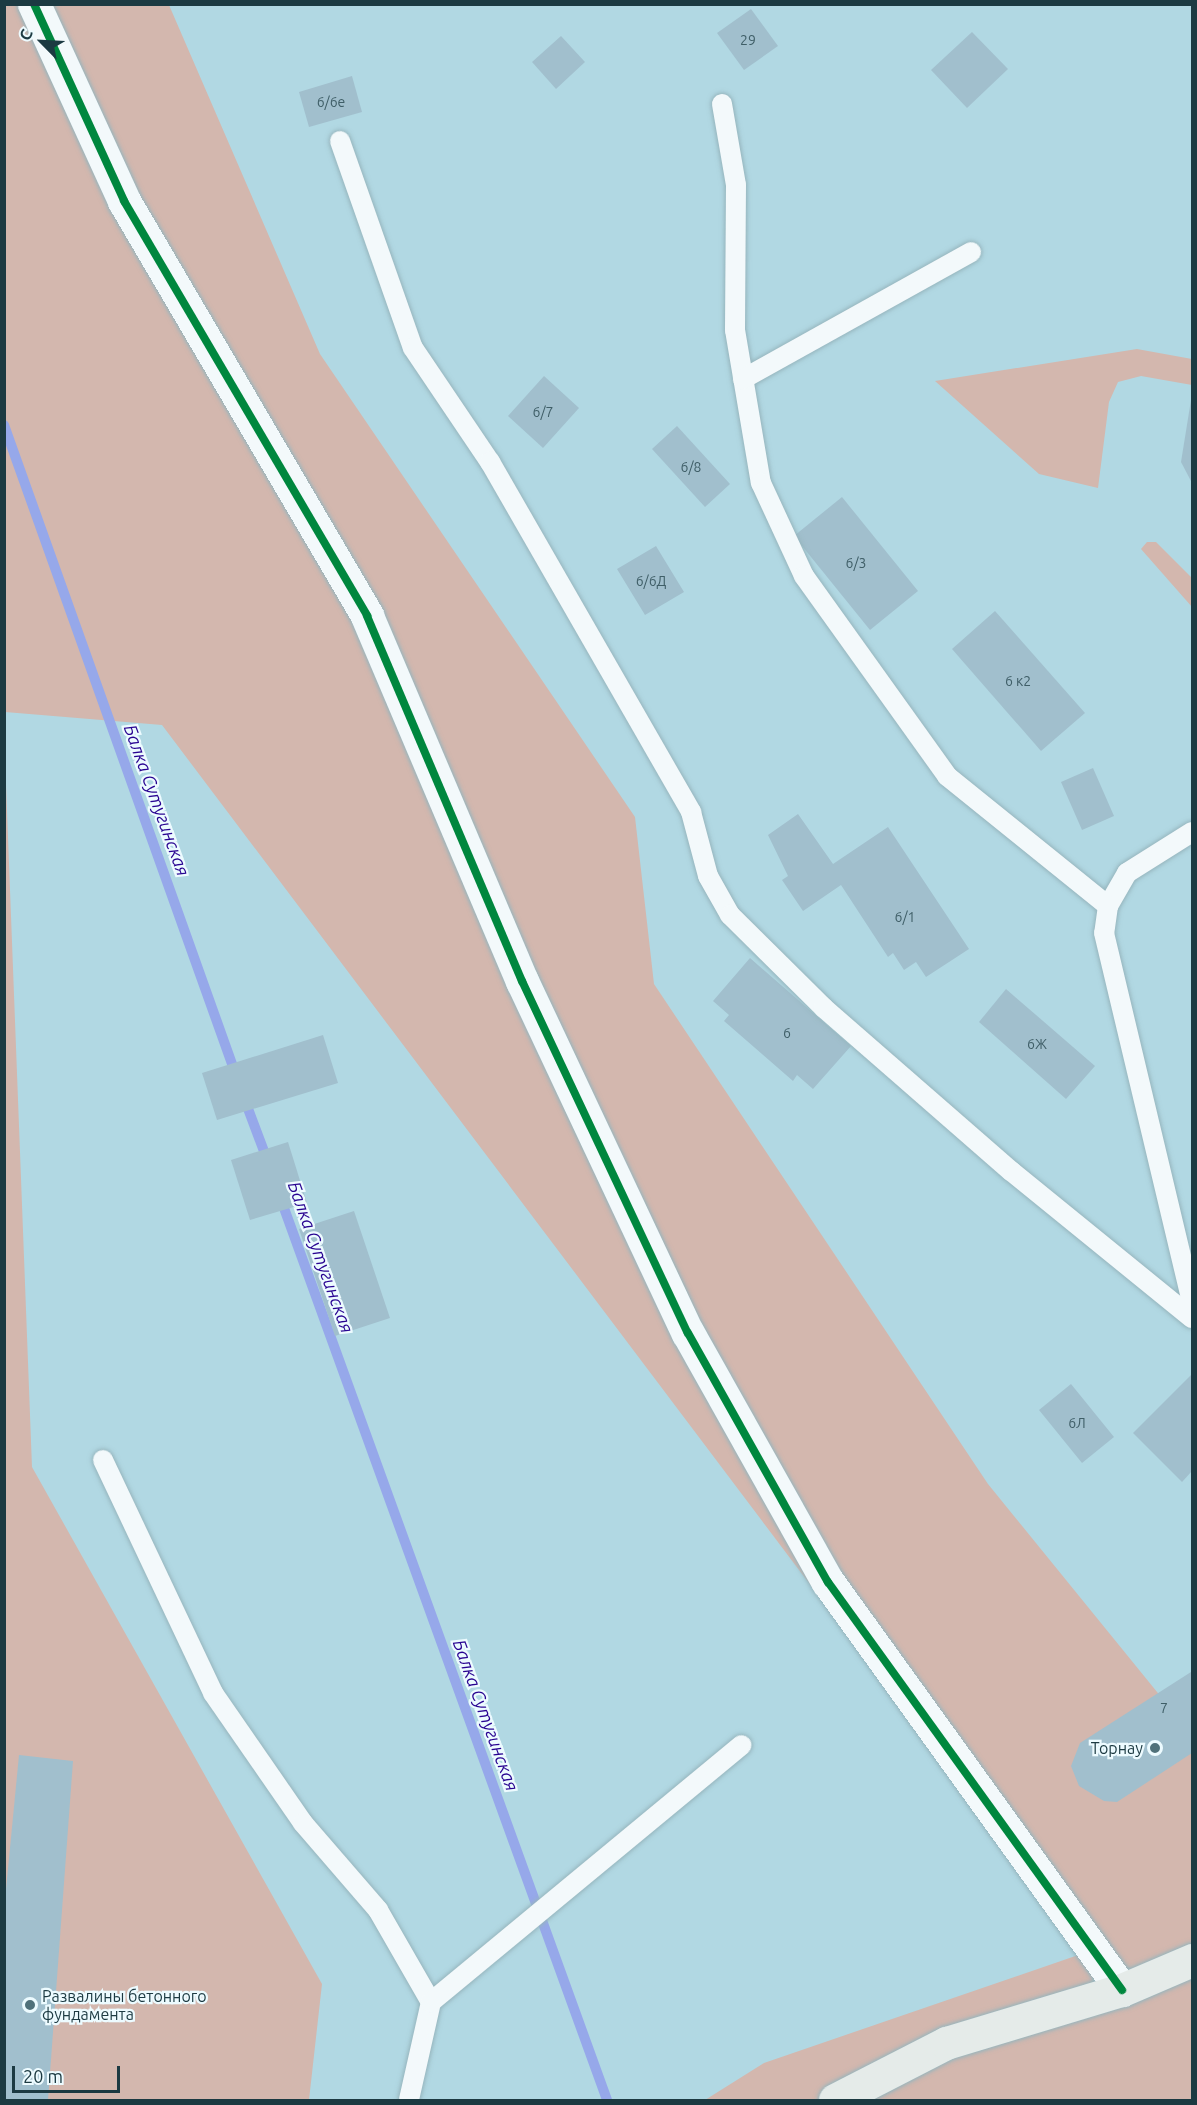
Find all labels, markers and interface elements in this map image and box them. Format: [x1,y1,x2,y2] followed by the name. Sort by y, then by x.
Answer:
[12,12,72,72] north arrow
[15,26,36,43] text: С
[740,32,756,48] house number: 29
[317,94,345,110] house number: 6/6е
[533,404,553,420] house number: 6/7
[681,459,701,475] house number: 6/8
[846,555,866,571] house number: 6/3
[636,573,666,589] house number: 6/6Д
[1005,673,1031,689] house number: 6 к2
[120,721,194,879] water label: Балка Сутугинская
[895,909,915,925] house number: 6/1
[783,1025,791,1041] house number: 6
[1027,1036,1047,1052] house number: 6Ж
[284,1178,358,1336] water label: Балка Сутугинская
[1068,1415,1086,1431] house number: 6Л
[449,1636,523,1794] water label: Балка Сутугинская
[1160,1700,1168,1716] house number: 7
[1091,1738,1143,1758] place label: Торнау
[1148,1741,1162,1755] marker: Торнау
[42,1986,207,2024] place label: Развалины бетонного фундамента
[23,1998,37,2012] marker: Развалины бетонного фундамента
[15,2054,123,2092] scale bar
[23,2066,63,2086] text: 20 m

